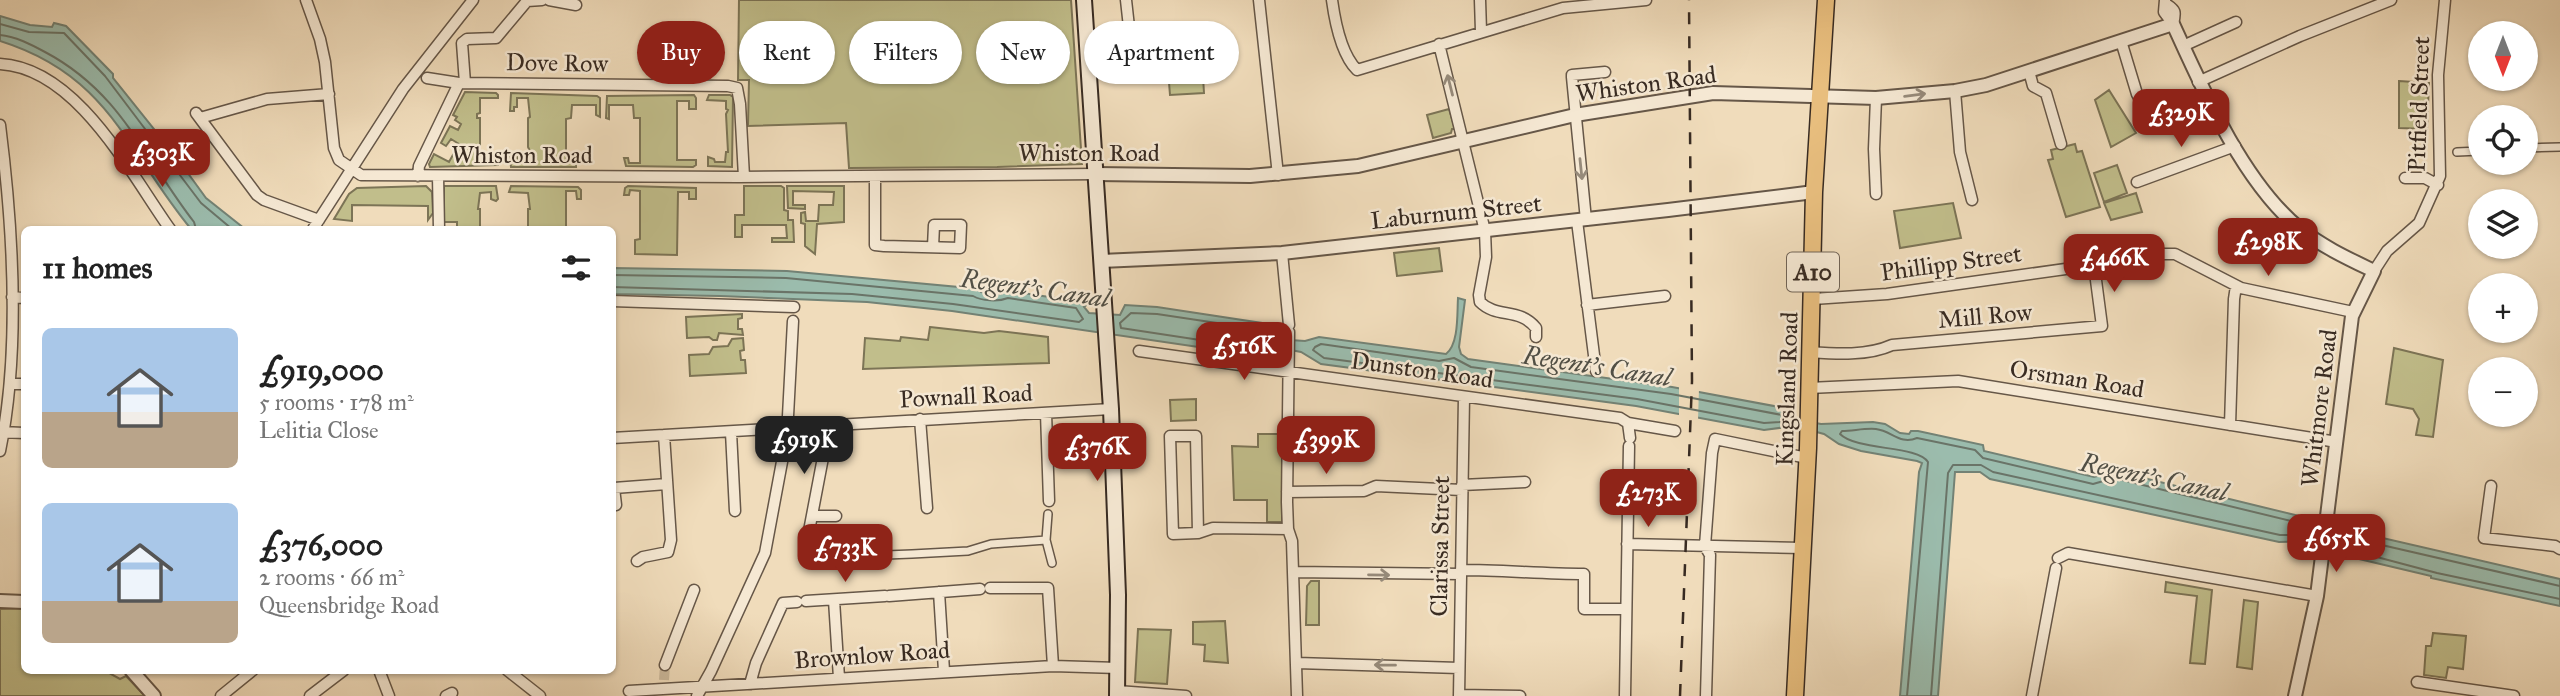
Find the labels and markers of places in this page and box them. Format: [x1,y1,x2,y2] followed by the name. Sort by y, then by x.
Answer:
[2132,90,2230,149] pin: £329K
[113,130,211,189] pin: £303K
[2219,218,2317,278] pin: £298K
[2065,234,2163,294] pin: £466K
[1195,322,1293,382] pin: £516K
[755,416,853,476] pin: £919K
[1277,416,1375,476] pin: £399K
[1048,424,1146,483] pin: £376K
[1599,470,1697,529] pin: £273K
[2287,514,2385,574] pin: £655K
[796,524,894,584] pin: £733K

